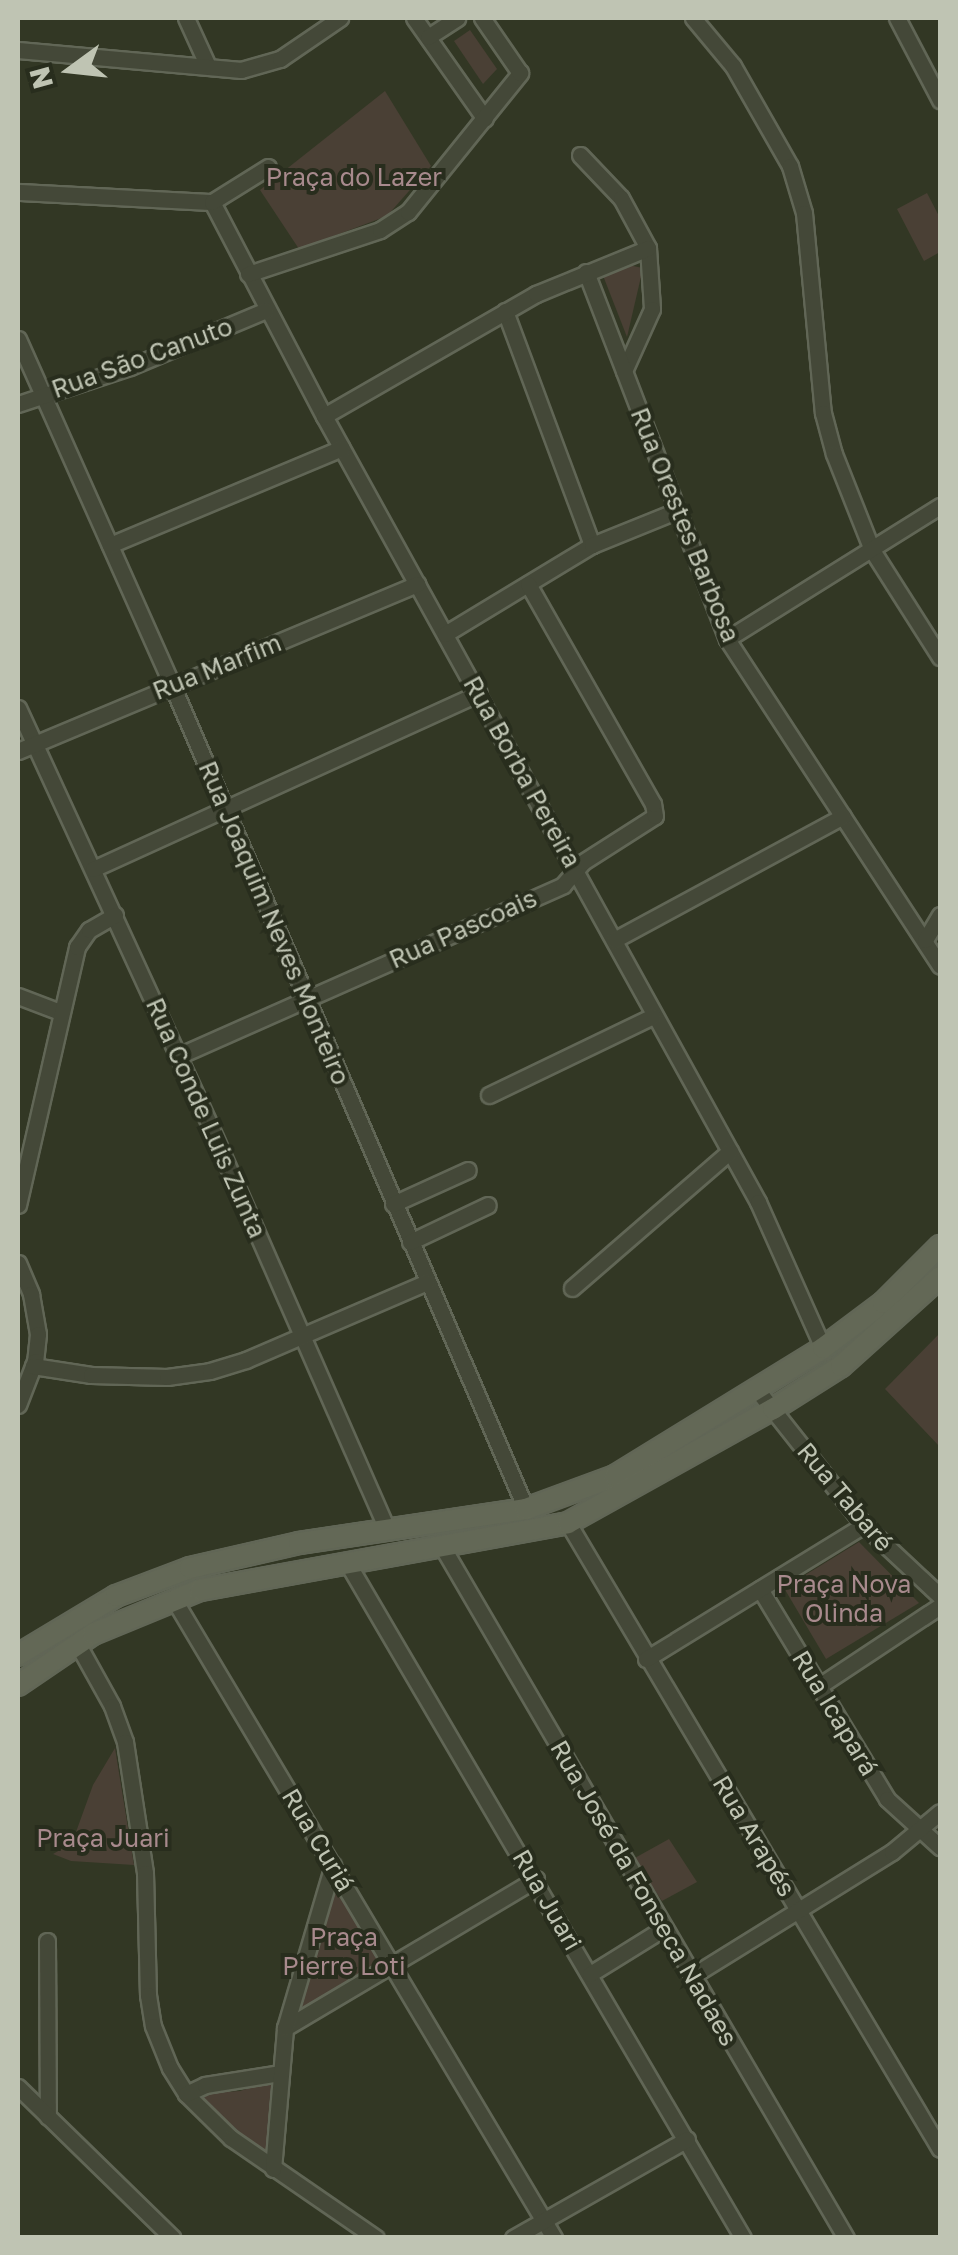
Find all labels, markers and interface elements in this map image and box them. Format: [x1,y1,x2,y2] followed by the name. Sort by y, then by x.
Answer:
[20,20,120,120] north arrow
[22,63,59,92] text: N
[266,162,442,192] park label: Praça do Lazer
[48,311,236,405] street label: Rua São Canuto
[624,403,746,647] street label: Rua Orestes Barbosa
[148,628,286,706] street label: Rua Marfim
[457,671,587,873] street label: Rua Borba Pereira
[192,757,356,1089] street label: Rua Joaquim Neves Monteiro
[385,883,541,975] street label: Rua Pascoais
[140,993,272,1243] street label: Rua Conde Luis Zunta
[791,1436,899,1558] street label: Rua Tabaré
[777,1570,911,1629] park label: Praça Nova Olinda
[786,1645,884,1781] street label: Rua Icapará
[544,1735,744,2051] street label: Rua José da Fonseca Nadaes
[706,1770,802,1902] street label: Rua Arapés
[276,1783,360,1897] street label: Rua Curiá
[36,1823,170,1853] park label: Praça Juari
[506,1844,588,1956] street label: Rua Juari
[282,1923,406,1982] park label: Praça Pierre Loti

